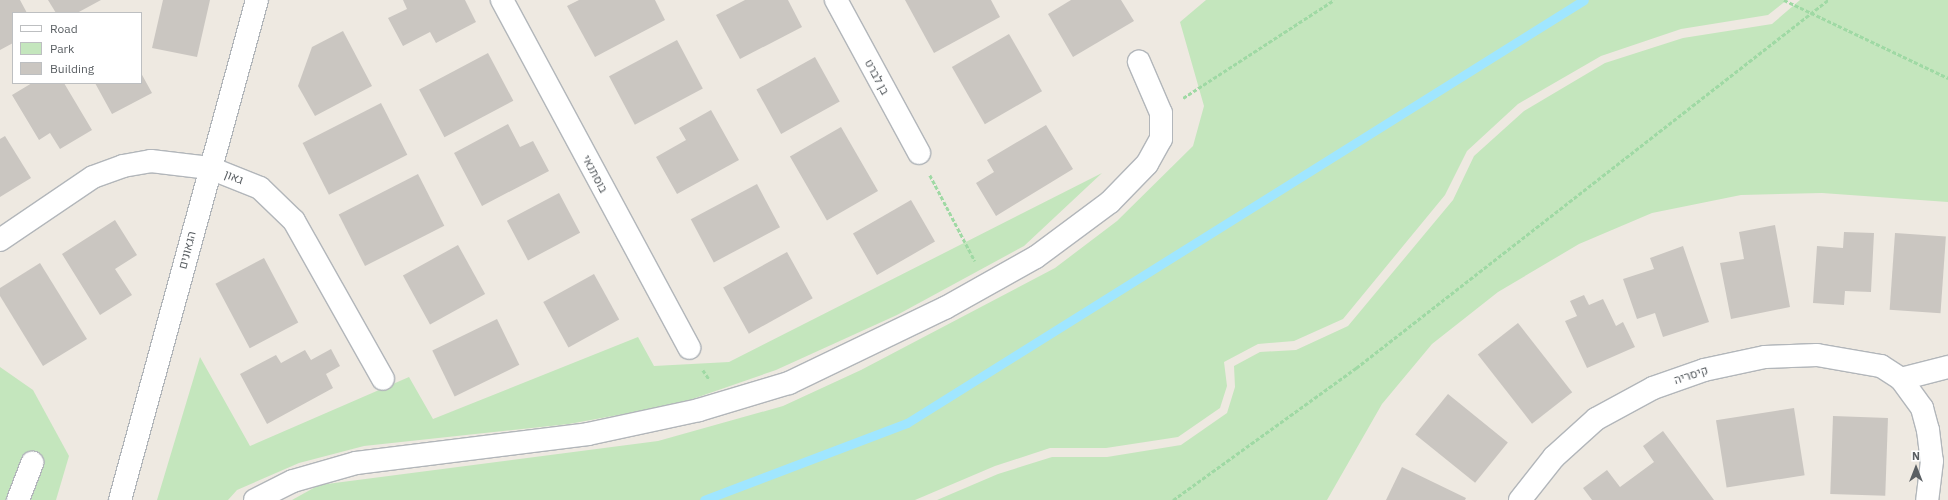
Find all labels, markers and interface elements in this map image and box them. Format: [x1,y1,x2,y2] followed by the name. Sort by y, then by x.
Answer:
[12,12,142,84] legend
[50,21,78,36] text: Road
[50,41,74,56] text: Park
[862,57,892,97] street label: בן לברט
[50,61,94,76] text: Building
[579,153,611,195] street label: בוסתנאי
[222,167,246,187] street label: גאון
[175,230,199,270] street label: הגאונים
[1672,363,1710,387] street label: קיסריה
[1896,448,1936,488] north arrow
[1912,449,1920,463] text: N

